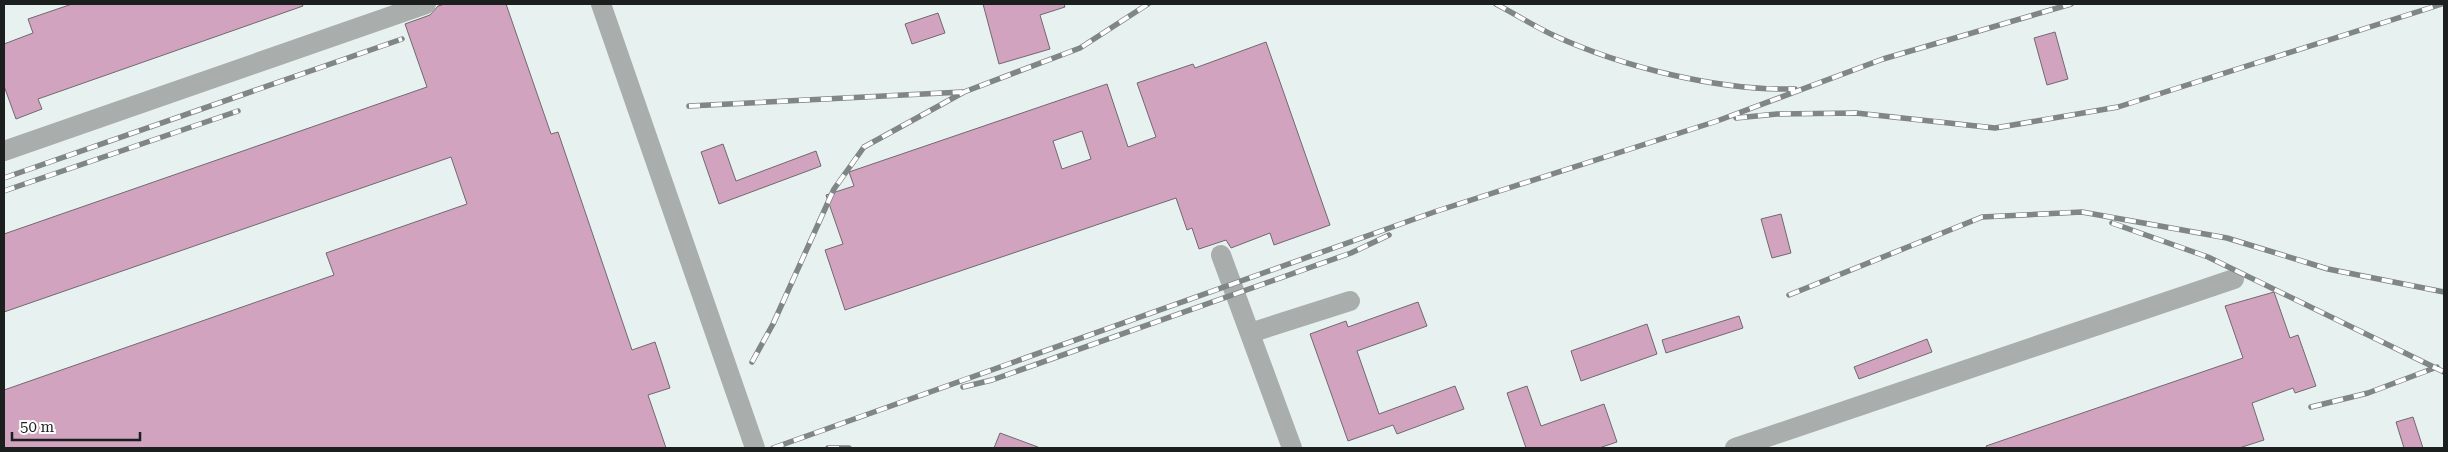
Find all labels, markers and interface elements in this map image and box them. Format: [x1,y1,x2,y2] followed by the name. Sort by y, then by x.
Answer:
[12,410,140,442] scale bar
[20,418,55,436] text: 50 m

